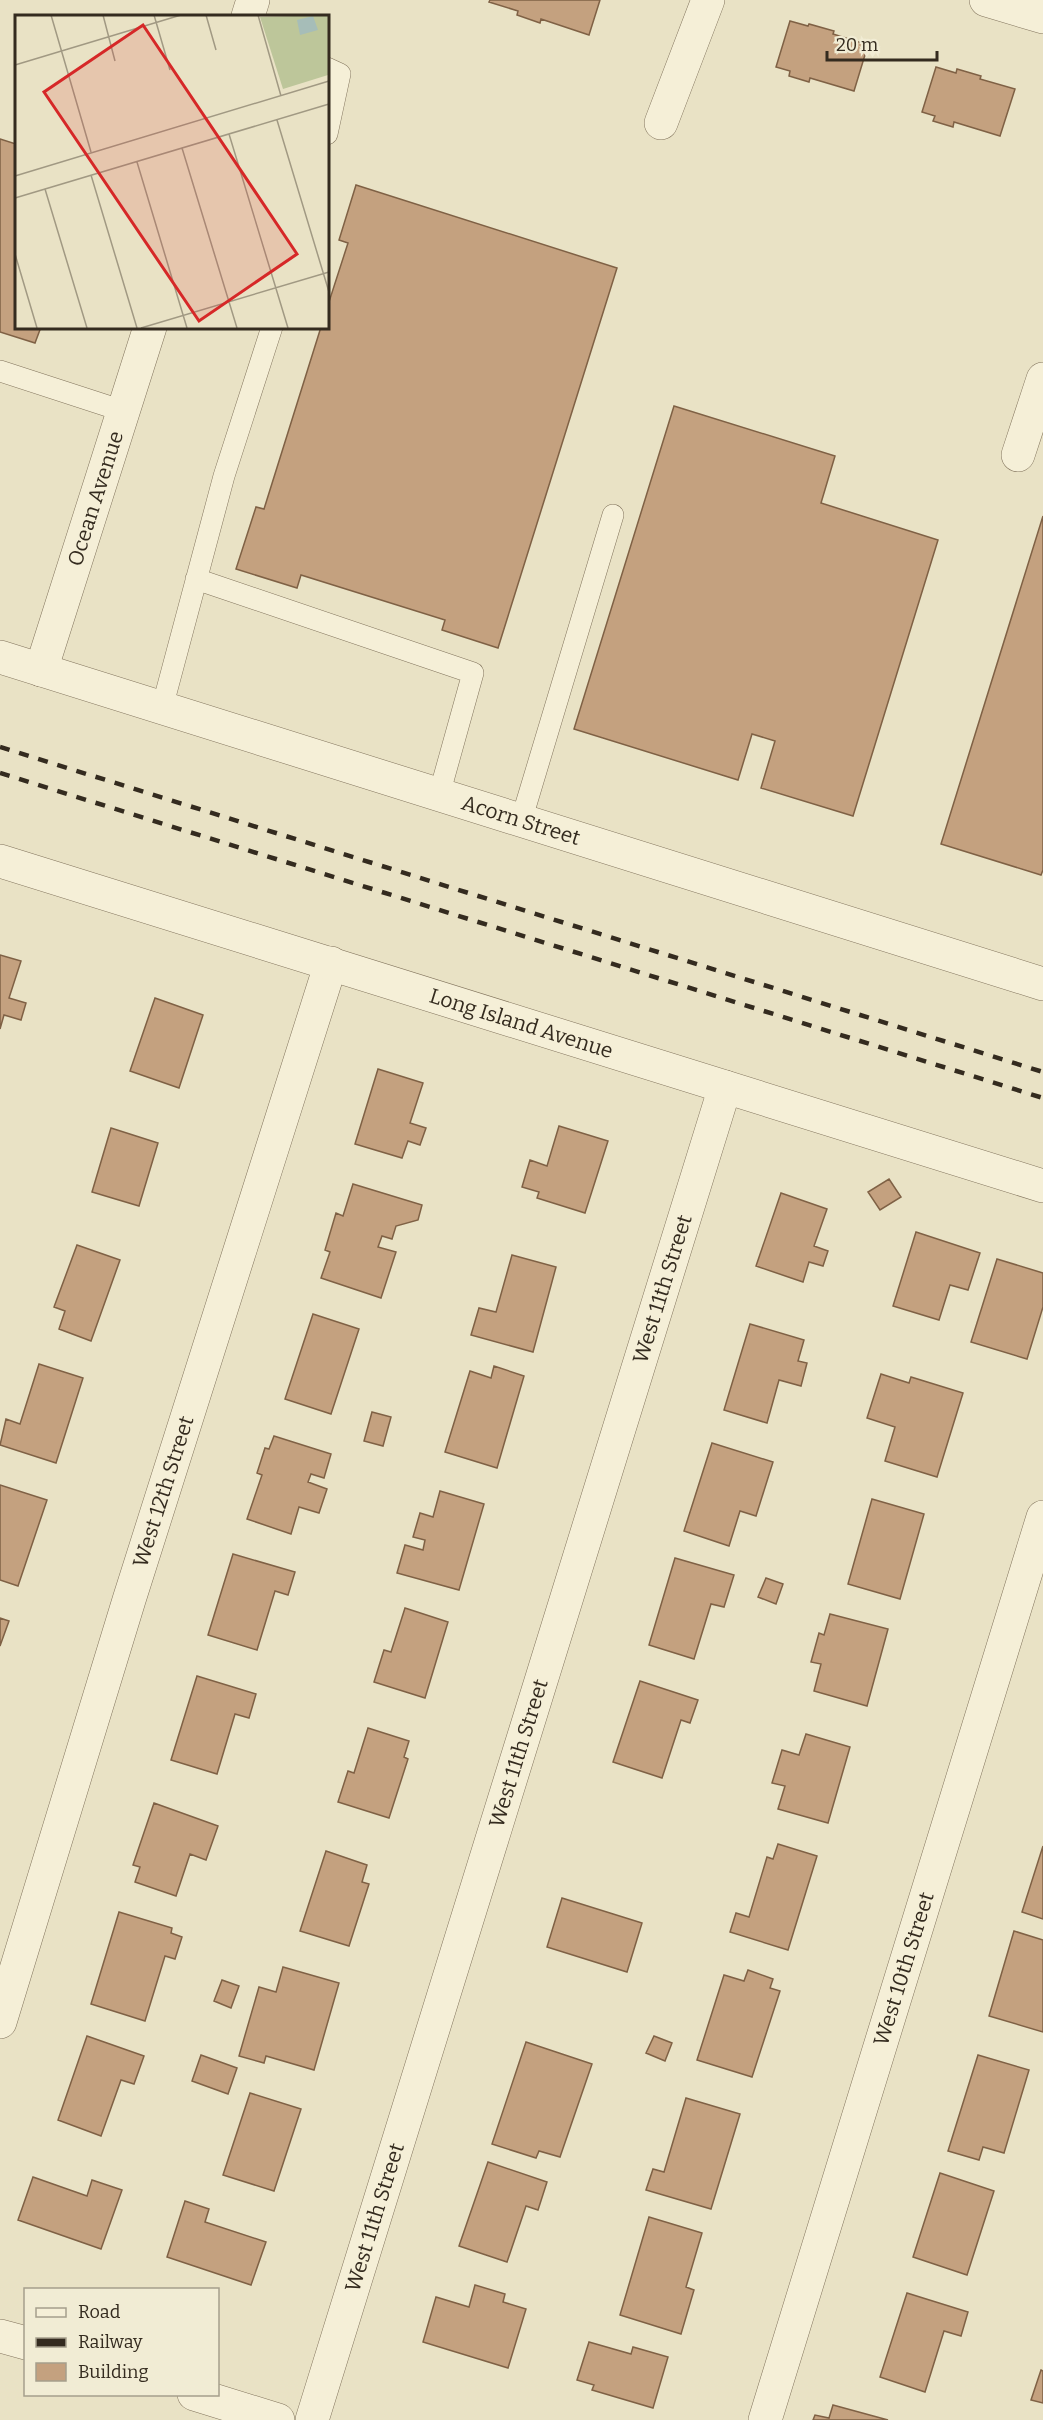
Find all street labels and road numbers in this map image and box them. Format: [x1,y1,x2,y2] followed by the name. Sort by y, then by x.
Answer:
[62,428,129,569] street label: Ocean Avenue
[459,790,584,851] street label: Acorn Street
[426,983,616,1064] street label: Long Island Avenue
[627,1211,698,1367] street label: West 11th Street
[127,1412,200,1571] street label: West 12th Street
[483,1675,554,1831] street label: West 11th Street
[868,1889,940,2049] street label: West 10th Street
[339,2140,410,2295] street label: West 11th Street

